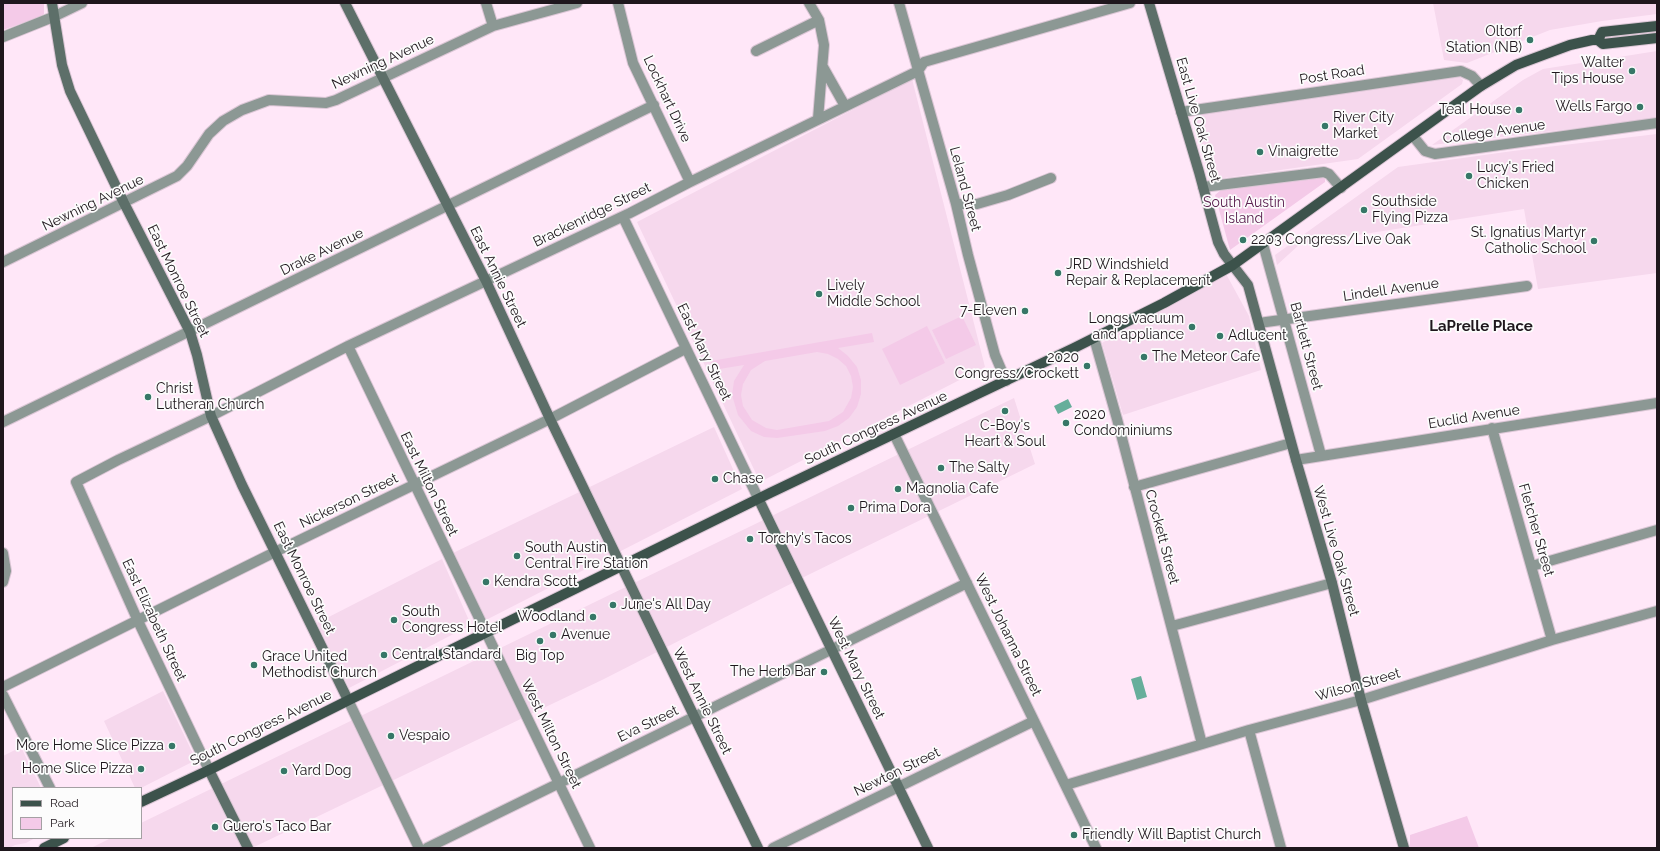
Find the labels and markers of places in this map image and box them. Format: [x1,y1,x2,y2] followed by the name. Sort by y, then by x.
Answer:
[1446,24,1522,56] place label: Oltorf Station (NB)
[1525,35,1535,45] marker: Oltorf Station (NB)
[1552,55,1624,88] place label: Walter Tips House
[1627,66,1637,76] marker: Walter Tips House
[1555,99,1632,115] place label: Wells Fargo
[1439,102,1511,118] place label: Teal House
[1635,102,1645,112] marker: Wells Fargo
[1514,105,1524,115] marker: Teal House
[1333,110,1394,142] place label: River City Market
[1320,121,1330,131] marker: River City Market
[1268,144,1338,160] place label: Vinaigrette
[1255,147,1265,157] marker: Vinaigrette
[1477,160,1554,192] place label: Lucy's Fried Chicken
[1464,171,1474,181] marker: Lucy's Fried Chicken
[1372,194,1448,226] place label: Southside Flying Pizza
[1359,205,1369,215] marker: Southside Flying Pizza
[1471,225,1586,258] place label: St. Ignatius Martyr Catholic School
[1251,232,1411,248] place label: 2203 Congress/Live Oak
[1238,235,1248,245] marker: 2203 Congress/Live Oak
[1589,236,1599,246] marker: St. Ignatius Martyr Catholic School
[1066,257,1211,290] place label: JRD Windshield Repair & Replacement
[1053,268,1063,278] marker: JRD Windshield Repair & Replacement
[827,278,920,310] place label: Lively Middle School
[814,289,824,299] marker: Lively Middle School
[960,303,1017,319] place label: 7-Eleven
[1020,306,1030,316] marker: 7-Eleven
[1088,311,1184,344] place label: Longs vacuum and appliance
[1187,322,1197,332] marker: Longs vacuum and appliance
[1228,328,1287,344] place label: Adlucent
[1215,331,1225,341] marker: Adlucent
[1152,349,1260,365] place label: The Meteor Cafe
[955,350,1079,382] place label: 2020 Congress/Crockett
[1139,352,1149,362] marker: The Meteor Cafe
[1082,361,1092,371] marker: 2020 Congress/Crockett
[156,381,264,414] place label: Christ Lutheran Church
[143,392,153,402] marker: Christ Lutheran Church
[1000,406,1010,416] marker: C-Boy's Heart & Soul
[1074,407,1172,440] place label: 2020 Condominiums
[964,418,1046,450] place label: C-Boy's Heart & Soul
[1061,418,1071,428] marker: 2020 Condominiums
[949,460,1010,476] place label: The Salty
[936,463,946,473] marker: The Salty
[723,471,763,487] place label: Chase
[710,474,720,484] marker: Chase
[906,481,999,497] place label: Magnolia Cafe
[893,484,903,494] marker: Magnolia Cafe
[859,500,931,516] place label: Prima Dora
[846,503,856,513] marker: Prima Dora
[758,531,852,547] place label: Torchy's Tacos
[745,534,755,544] marker: Torchy's Tacos
[525,540,648,572] place label: South Austin Central Fire Station
[512,551,522,561] marker: South Austin Central Fire Station
[494,574,577,590] place label: Kendra Scott
[481,577,491,587] marker: Kendra Scott
[621,597,711,613] place label: June's All Day
[608,600,618,610] marker: June's All Day
[402,604,502,636] place label: South Congress Hotel
[518,609,585,625] place label: Woodland
[588,612,598,622] marker: Woodland
[389,615,399,625] marker: South Congress Hotel
[561,627,610,643] place label: Avenue
[548,630,558,640] marker: Avenue
[535,636,545,646] marker: Big Top
[392,647,501,663] place label: Central Standard
[516,648,564,664] place label: Big Top
[262,649,377,682] place label: Grace United Methodist Church
[379,650,389,660] marker: Central Standard
[249,660,259,670] marker: Grace United Methodist Church
[730,664,816,680] place label: The Herb Bar
[819,667,829,677] marker: The Herb Bar
[399,728,450,744] place label: Vespaio
[386,731,396,741] marker: Vespaio
[16,738,164,754] place label: More Home Slice Pizza
[167,741,177,751] marker: More Home Slice Pizza
[22,761,133,777] place label: Home Slice Pizza
[292,763,351,779] place label: Yard Dog
[136,764,146,774] marker: Home Slice Pizza
[279,766,289,776] marker: Yard Dog
[223,819,331,835] place label: Guero's Taco Bar
[210,822,220,832] marker: Guero's Taco Bar
[1082,827,1261,843] place label: Friendly Will Baptist Church
[1069,830,1079,840] marker: Friendly Will Baptist Church

